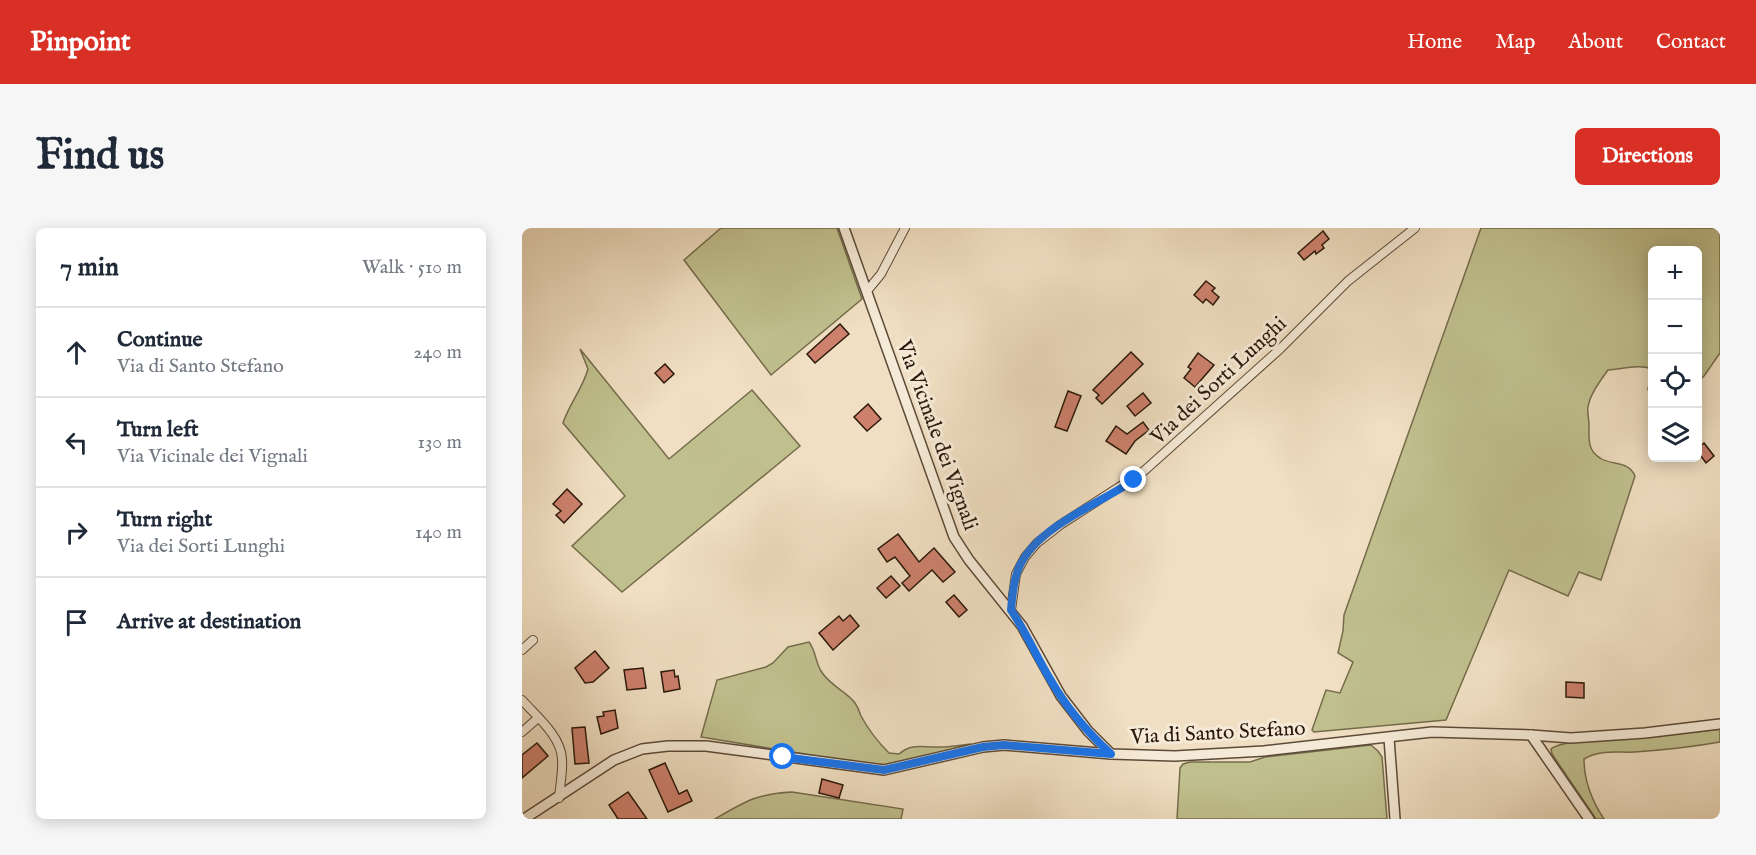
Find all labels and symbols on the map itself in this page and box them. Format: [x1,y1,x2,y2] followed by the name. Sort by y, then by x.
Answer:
[1145,311,1293,452] street label: Via dei Sorti Lunghi
[889,336,984,534] street label: Via Vicinale dei Vignali
[1120,466,1146,492] route end
[1129,715,1306,752] street label: Via di Santo Stefano
[769,743,795,769] route start

